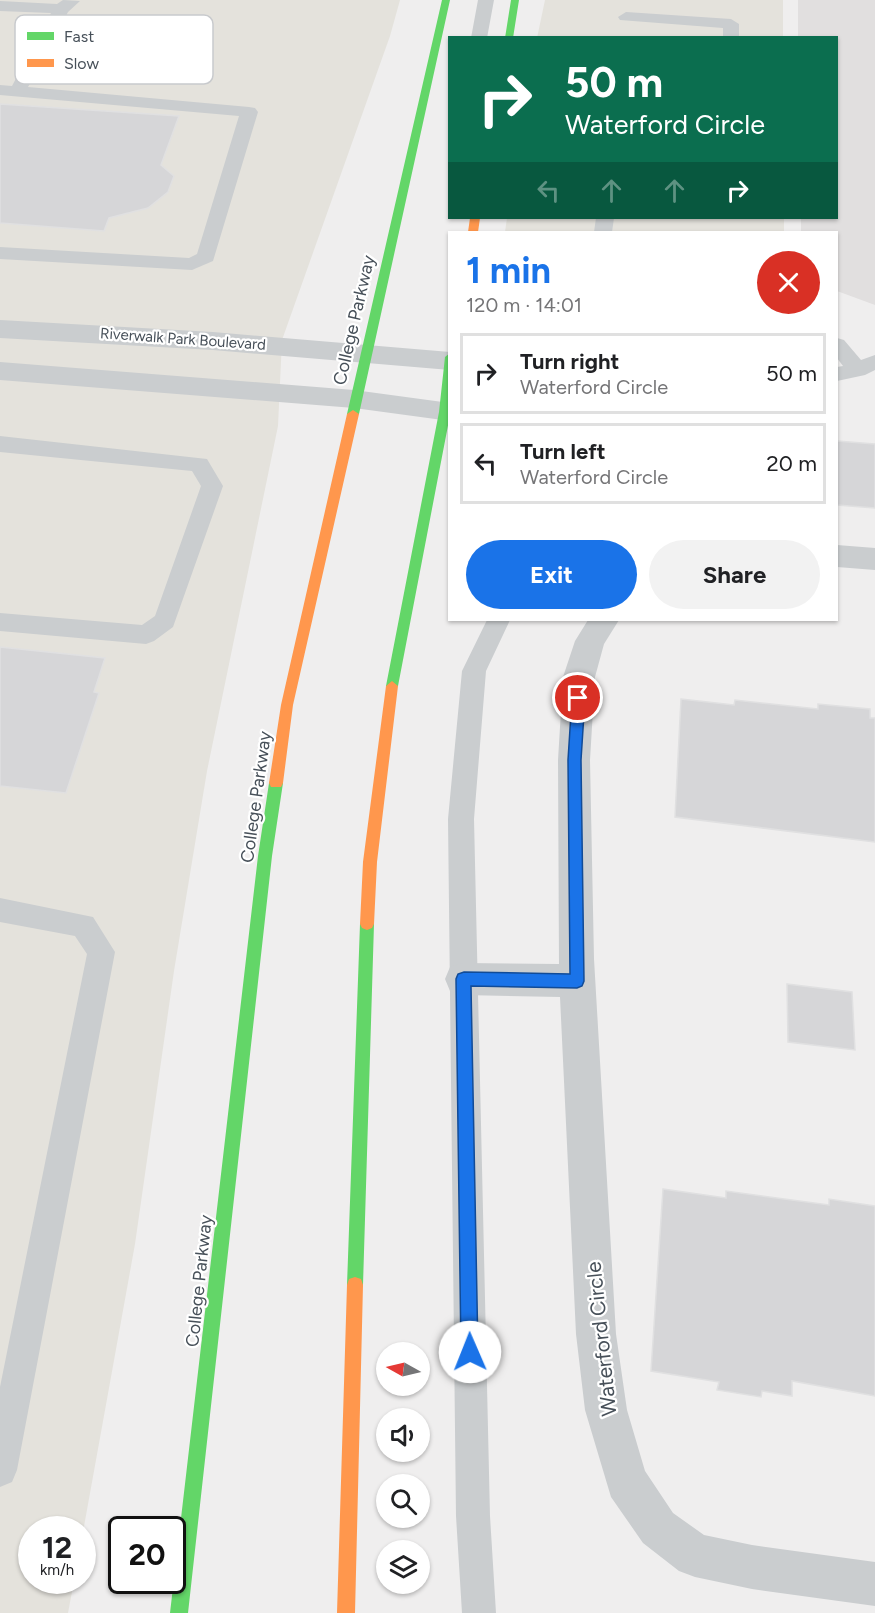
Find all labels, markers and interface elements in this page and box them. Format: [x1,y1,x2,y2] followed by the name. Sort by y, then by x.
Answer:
[15,15,213,84] legend
[64,27,94,46] text: Fast
[64,54,99,73] text: Slow
[565,57,663,108] text: 50 m
[466,60,544,138] icon: right
[565,108,765,141] text: Waterford Circle
[532,174,565,207] icon: left
[595,174,628,207] icon: ahead
[658,174,691,207] icon: ahead
[721,174,754,207] icon: right
[466,249,551,292] text: 1 min
[757,251,820,314] button: close
[328,252,380,387] street label: College Parkway
[466,293,582,317] text: 120 m · 14:01
[99,324,267,354] street label: Riverwalk Park Boulevard
[520,348,619,375] text: Turn right
[469,357,502,390] icon: right
[766,360,817,387] text: 50 m
[520,375,668,399] text: Waterford Circle
[520,438,606,465] text: Turn left
[469,447,502,480] icon: left
[766,450,817,477] text: 20 m
[520,465,668,489] text: Waterford Circle
[466,540,637,609] button: Exit
[649,540,820,609] button: Share
[552,672,603,723] pin
[561,681,594,714] icon: arrive
[236,729,276,864] street label: College Parkway
[181,1213,217,1348] street label: College Parkway
[580,1260,622,1418] street label: Waterford Circle
[438,1320,502,1384] position arrow
[376,1342,430,1396] north arrow
[376,1342,430,1594] map controls
[376,1408,430,1462] button: sound
[376,1474,430,1528] button: search
[108,1516,186,1594] speed limit sign: 20
[42,1529,72,1566] text: 12
[376,1540,430,1594] button: layers
[40,1561,74,1579] text: km/h

